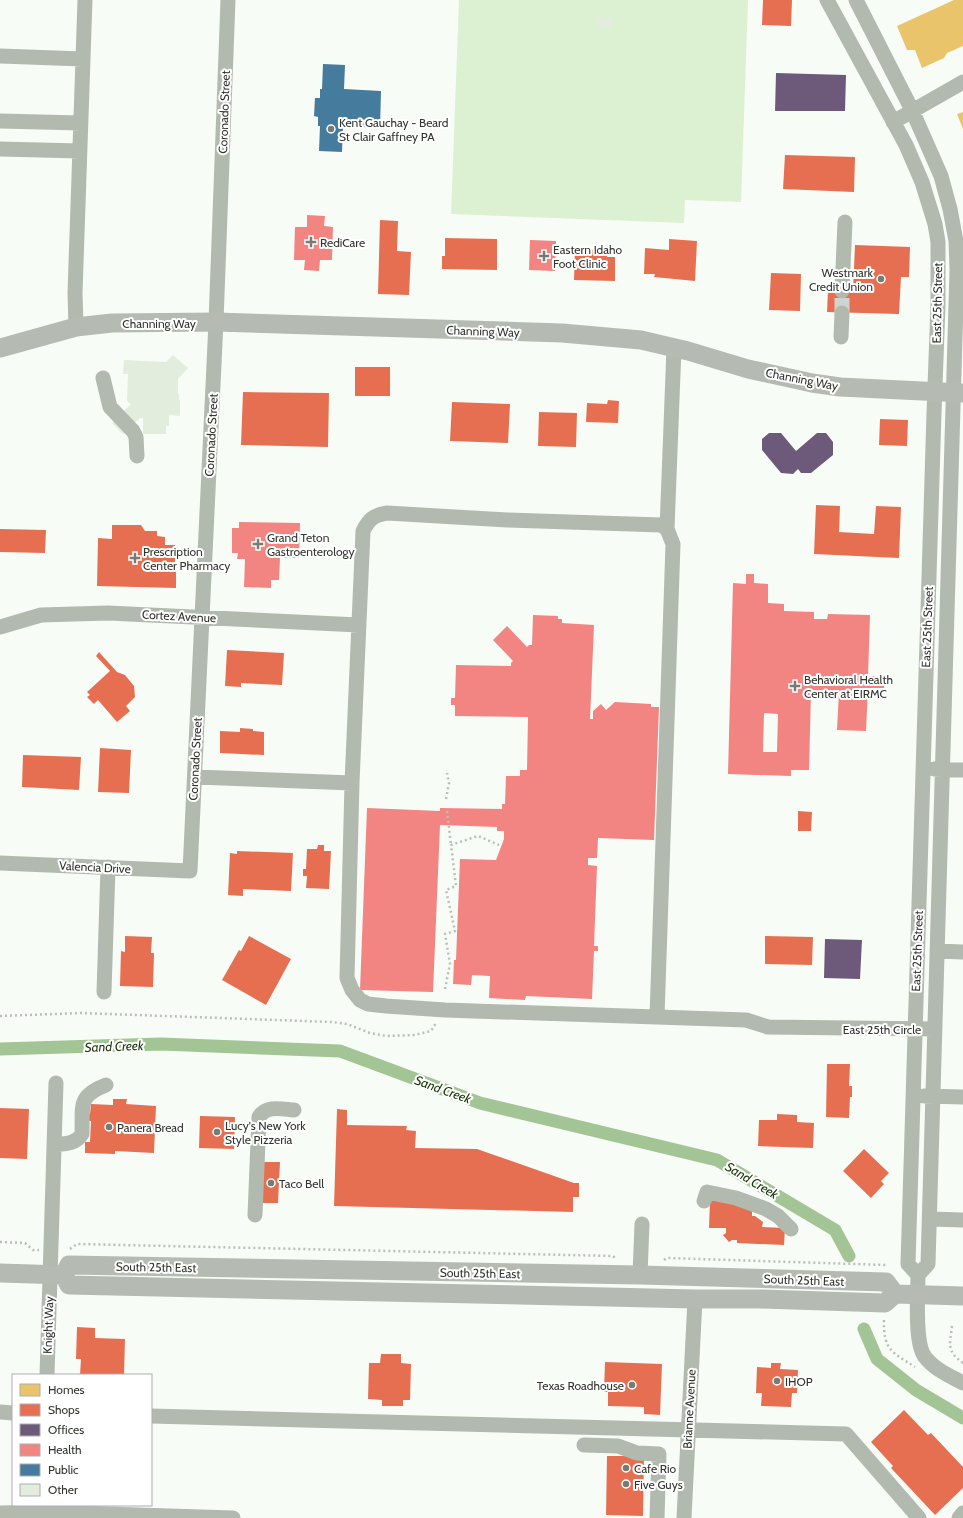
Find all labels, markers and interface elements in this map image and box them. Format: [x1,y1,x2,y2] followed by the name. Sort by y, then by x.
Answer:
[215,70,233,154] street label: Coronado Street
[339,115,448,144] place label: Kent Gauchay - Beard St Clair Gaffney PA
[326,124,336,134] marker: Kent Gauchay - Beard St Clair Gaffney PA
[320,235,365,250] place label: RediCare
[305,236,317,248] marker: RediCare
[553,242,623,271] place label: Eastern Idaho Foot Clinic
[538,250,550,262] marker: Eastern Idaho Foot Clinic
[929,262,945,344] street label: East 25th Street
[809,265,874,294] place label: Westmark Credit Union
[876,274,886,284] marker: Westmark Credit Union
[122,316,196,331] street label: Channing Way
[446,322,520,340] street label: Channing Way
[765,365,839,393] street label: Channing Way
[201,393,221,477] street label: Coronado Street
[267,530,355,559] place label: Grand Teton Gastroenterology
[252,538,264,550] marker: Grand Teton Gastroenterology
[143,544,230,573] place label: Prescription Center Pharmacy
[130,553,140,563] marker: Prescription Center Pharmacy
[918,586,936,668] street label: East 25th Street
[142,607,216,625] street label: Cortez Avenue
[804,672,893,701] place label: Behavioral Health Center at EIRMC
[789,680,801,692] marker: Behavioral Health Center at EIRMC
[185,717,205,801] street label: Coronado Street
[59,858,131,876] street label: Valencia Drive
[908,910,926,992] street label: East 25th Street
[843,1022,921,1037] street label: East 25th Circle
[84,1037,144,1055] water label: Sand Creek
[413,1071,474,1107] water label: Sand Creek
[225,1118,306,1147] place label: Lucy's New York Style Pizzeria
[117,1120,184,1135] place label: Panera Bread
[104,1122,114,1132] marker: Panera Bread
[212,1127,222,1137] marker: Lucy's New York Style Pizzeria
[723,1158,782,1202] water label: Sand Creek
[279,1176,324,1191] place label: Taco Bell
[266,1178,276,1188] marker: Taco Bell
[116,1259,196,1275] street label: South 25th East
[440,1265,520,1281] street label: South 25th East
[763,1271,845,1289] street label: South 25th East
[39,1296,57,1354] street label: Knight Way
[679,1369,699,1449] street label: Brianne Avenue
[12,1374,152,1506] legend
[785,1374,813,1389] place label: IHOP
[772,1376,782,1386] marker: IHOP
[537,1378,624,1393] place label: Texas Roadhouse
[627,1380,637,1390] marker: Texas Roadhouse
[48,1382,85,1397] text: Homes
[48,1402,80,1417] text: Shops
[48,1422,84,1437] text: Offices
[48,1442,82,1457] text: Health
[634,1461,676,1476] place label: Cafe Rio
[48,1462,79,1477] text: Public
[621,1463,631,1473] marker: Cafe Rio
[634,1477,683,1492] place label: Five Guys
[621,1479,631,1489] marker: Five Guys
[48,1482,78,1497] text: Other

